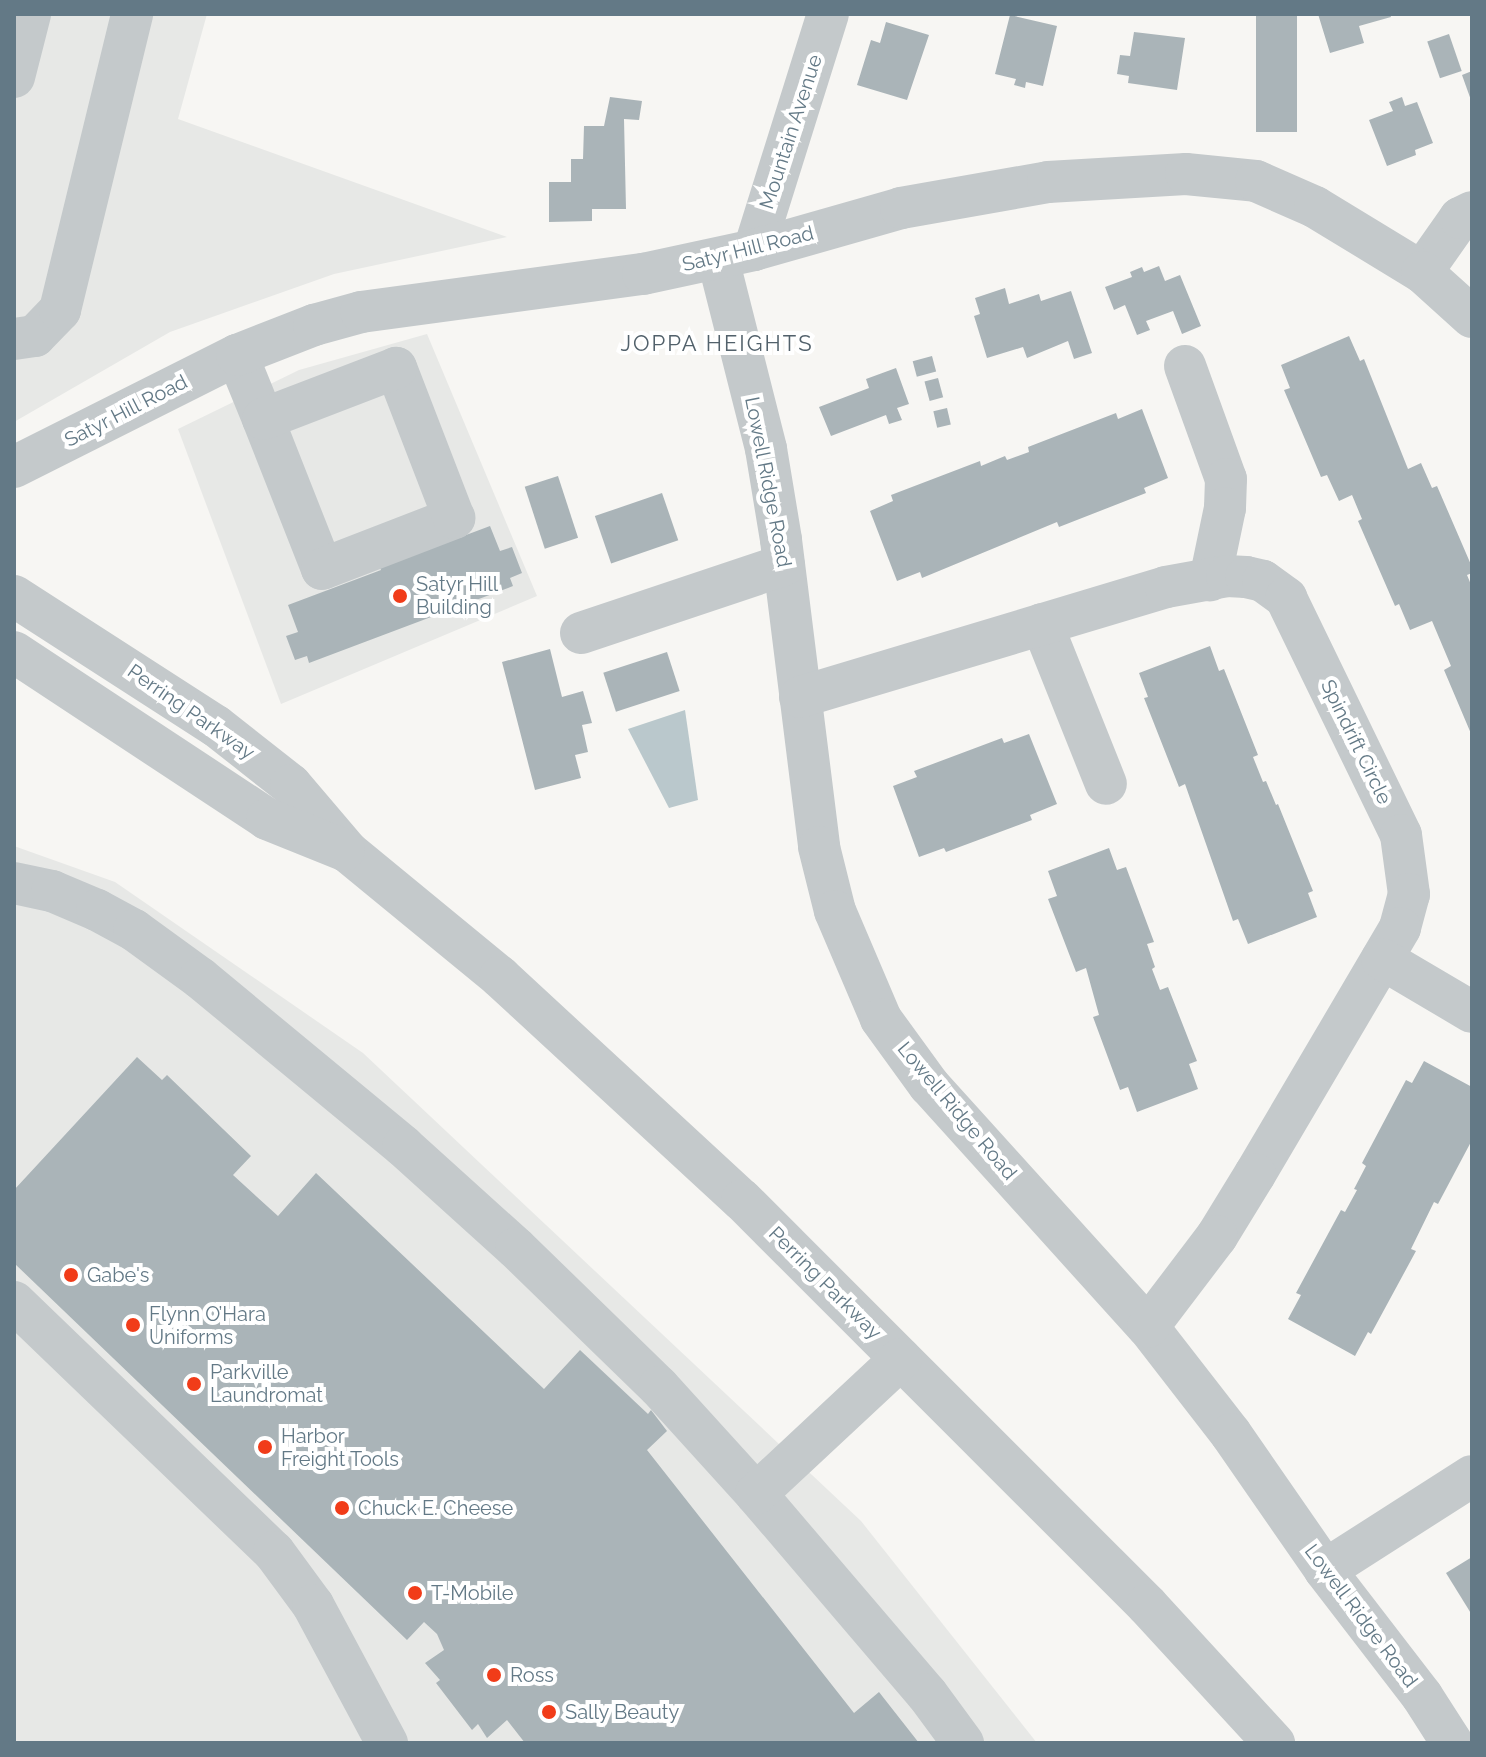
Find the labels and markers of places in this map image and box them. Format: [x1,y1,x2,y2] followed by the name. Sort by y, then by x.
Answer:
[416,572,499,619] place label: Satyr Hill Building
[391,587,409,605] marker: Satyr Hill Building
[87,1263,149,1287] place label: Gabe's
[62,1266,80,1284] marker: Gabe's
[149,1302,266,1349] place label: Flynn O’Hara Uniforms
[124,1316,142,1334] marker: Flynn O’Hara Uniforms
[210,1360,323,1407] place label: Parkville Laundromat
[185,1375,203,1393] marker: Parkville Laundromat
[281,1424,399,1471] place label: Harbor Freight Tools
[256,1438,274,1456] marker: Harbor Freight Tools
[358,1496,513,1520] place label: Chuck E. Cheese
[333,1499,351,1517] marker: Chuck E. Cheese
[431,1581,514,1605] place label: T-Mobile
[406,1584,424,1602] marker: T-Mobile
[510,1663,554,1687] place label: Ross
[485,1666,503,1684] marker: Ross
[565,1700,680,1724] place label: Sally Beauty
[540,1703,558,1721] marker: Sally Beauty

